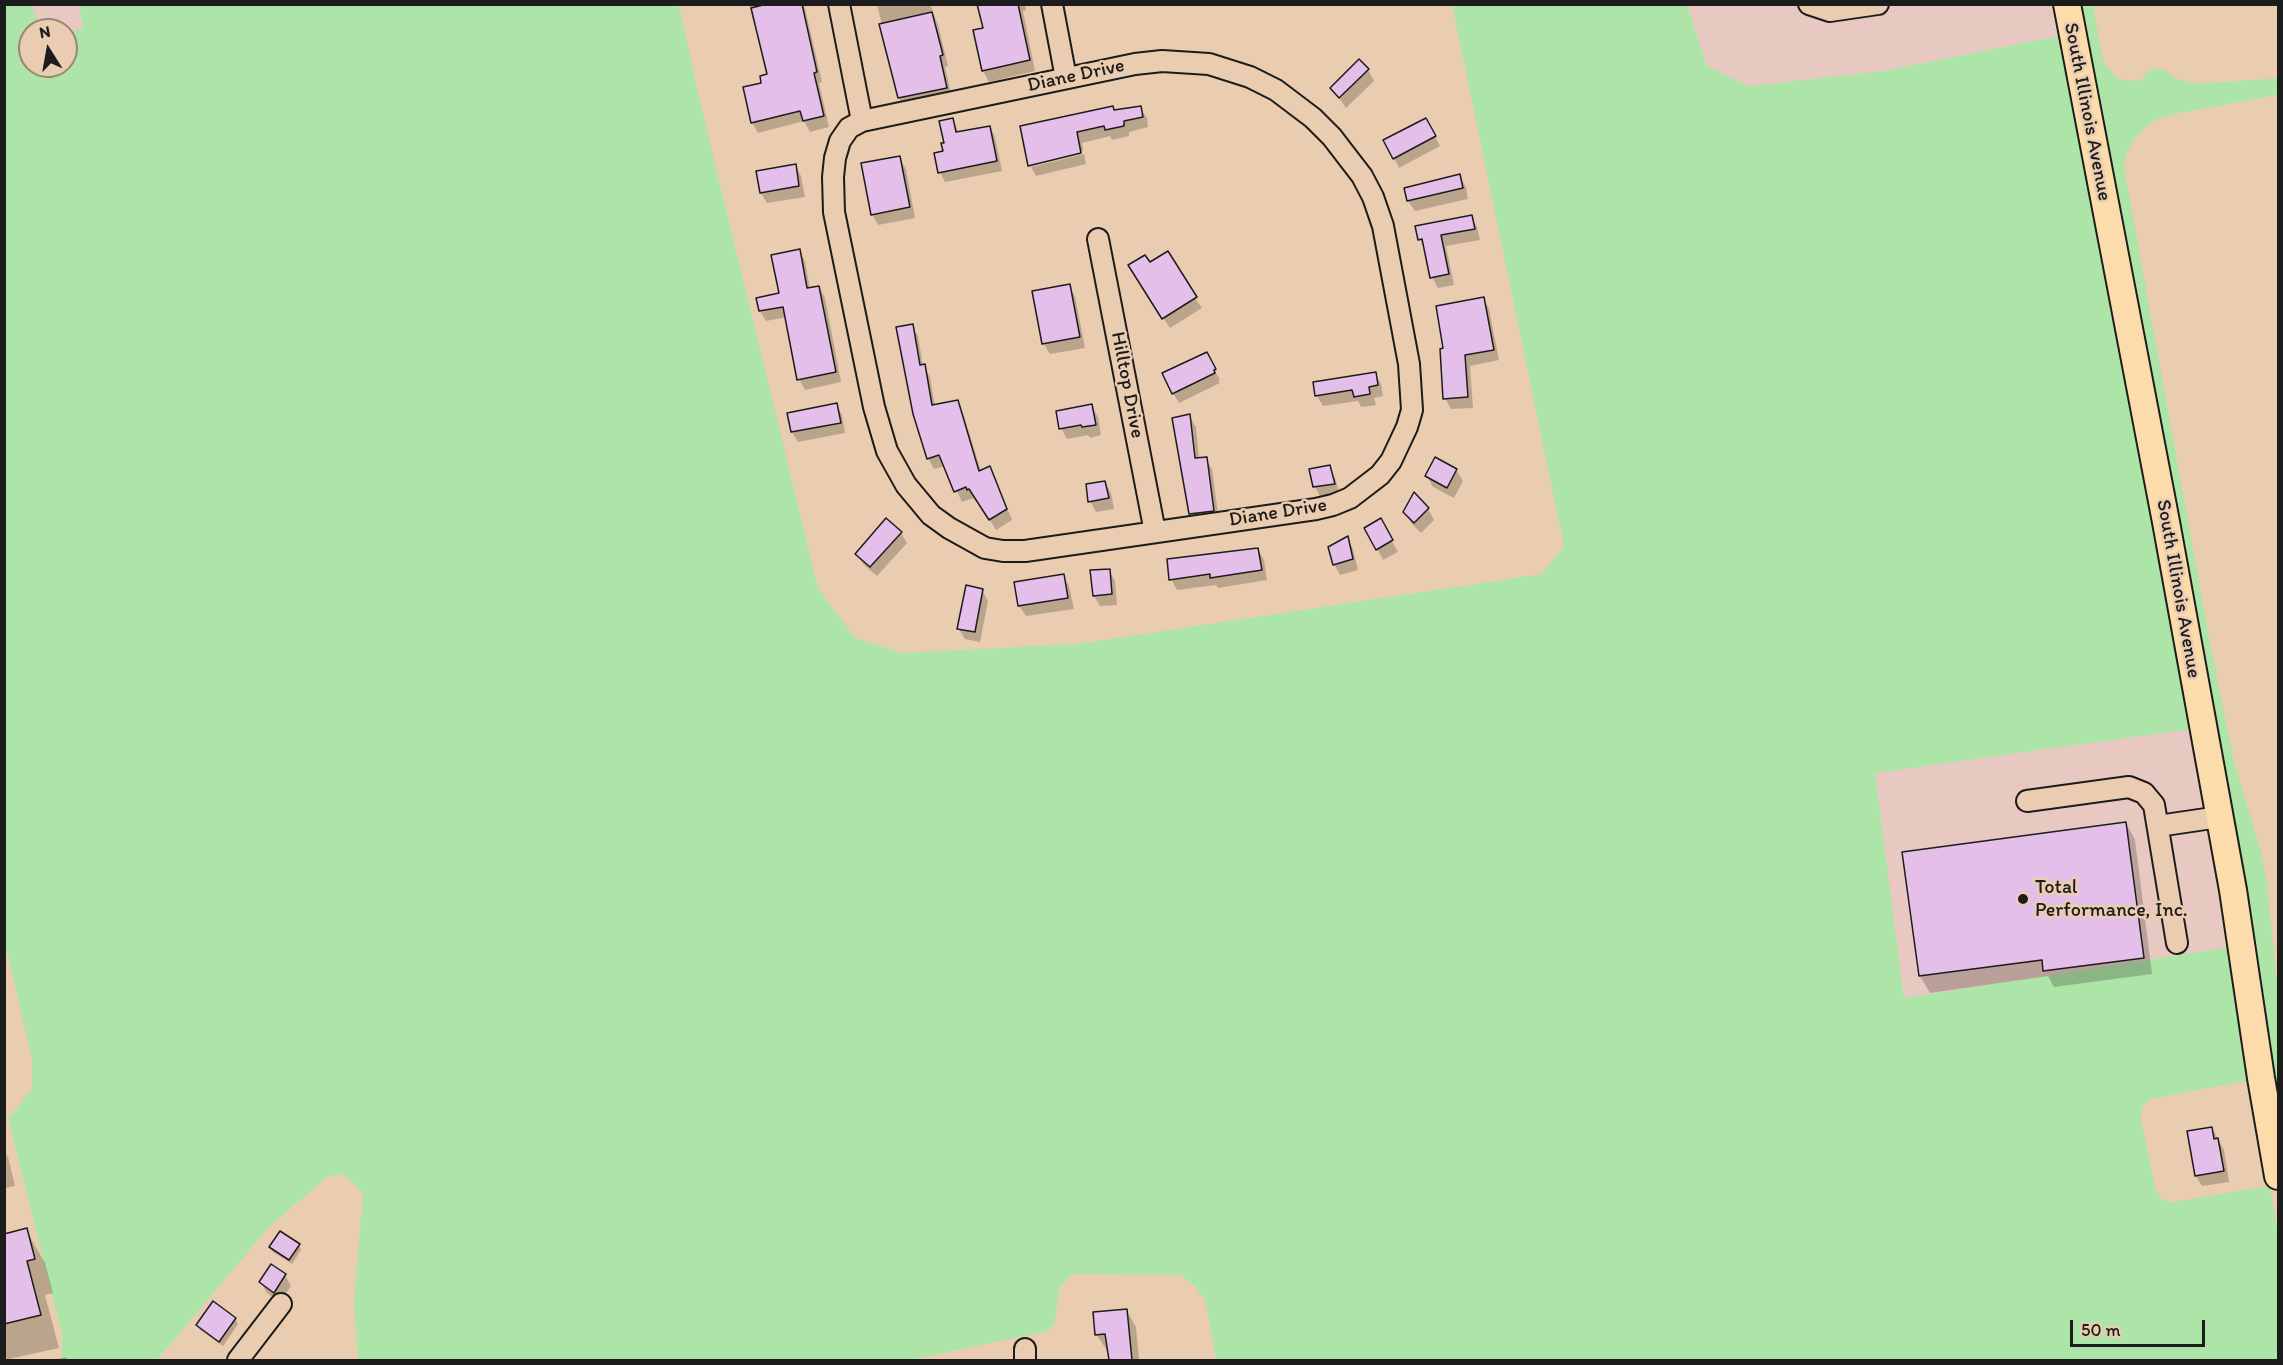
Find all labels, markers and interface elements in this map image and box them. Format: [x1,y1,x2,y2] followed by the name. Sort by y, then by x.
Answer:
[18,18,78,78] north arrow
[38,21,52,42] text: N
[2058,21,2116,203] street label: South Illinois Avenue
[1025,54,1127,98] street label: Diane Drive
[1105,330,1149,440] street label: Hilltop Drive
[1227,493,1329,533] street label: Diane Drive
[2150,498,2206,680] street label: South Illinois Avenue
[2035,876,2188,923] place label: Total Performance, Inc.
[2016,892,2030,906] marker: Total Performance, Inc.
[2073,1308,2208,1346] scale bar
[2081,1319,2121,1341] text: 50 m

